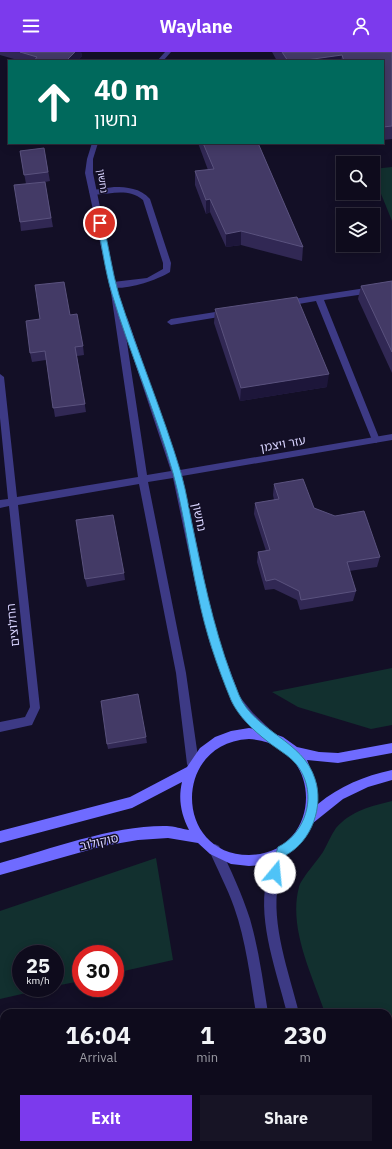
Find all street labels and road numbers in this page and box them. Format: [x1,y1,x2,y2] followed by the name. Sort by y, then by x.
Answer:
[94,168,111,194] street label: נחשון
[259,432,307,455] street label: עזר ויצמן
[189,501,210,533] street label: נחשון
[3,603,22,647] street label: החלוצים
[78,830,120,853] street label: סוקולוב

